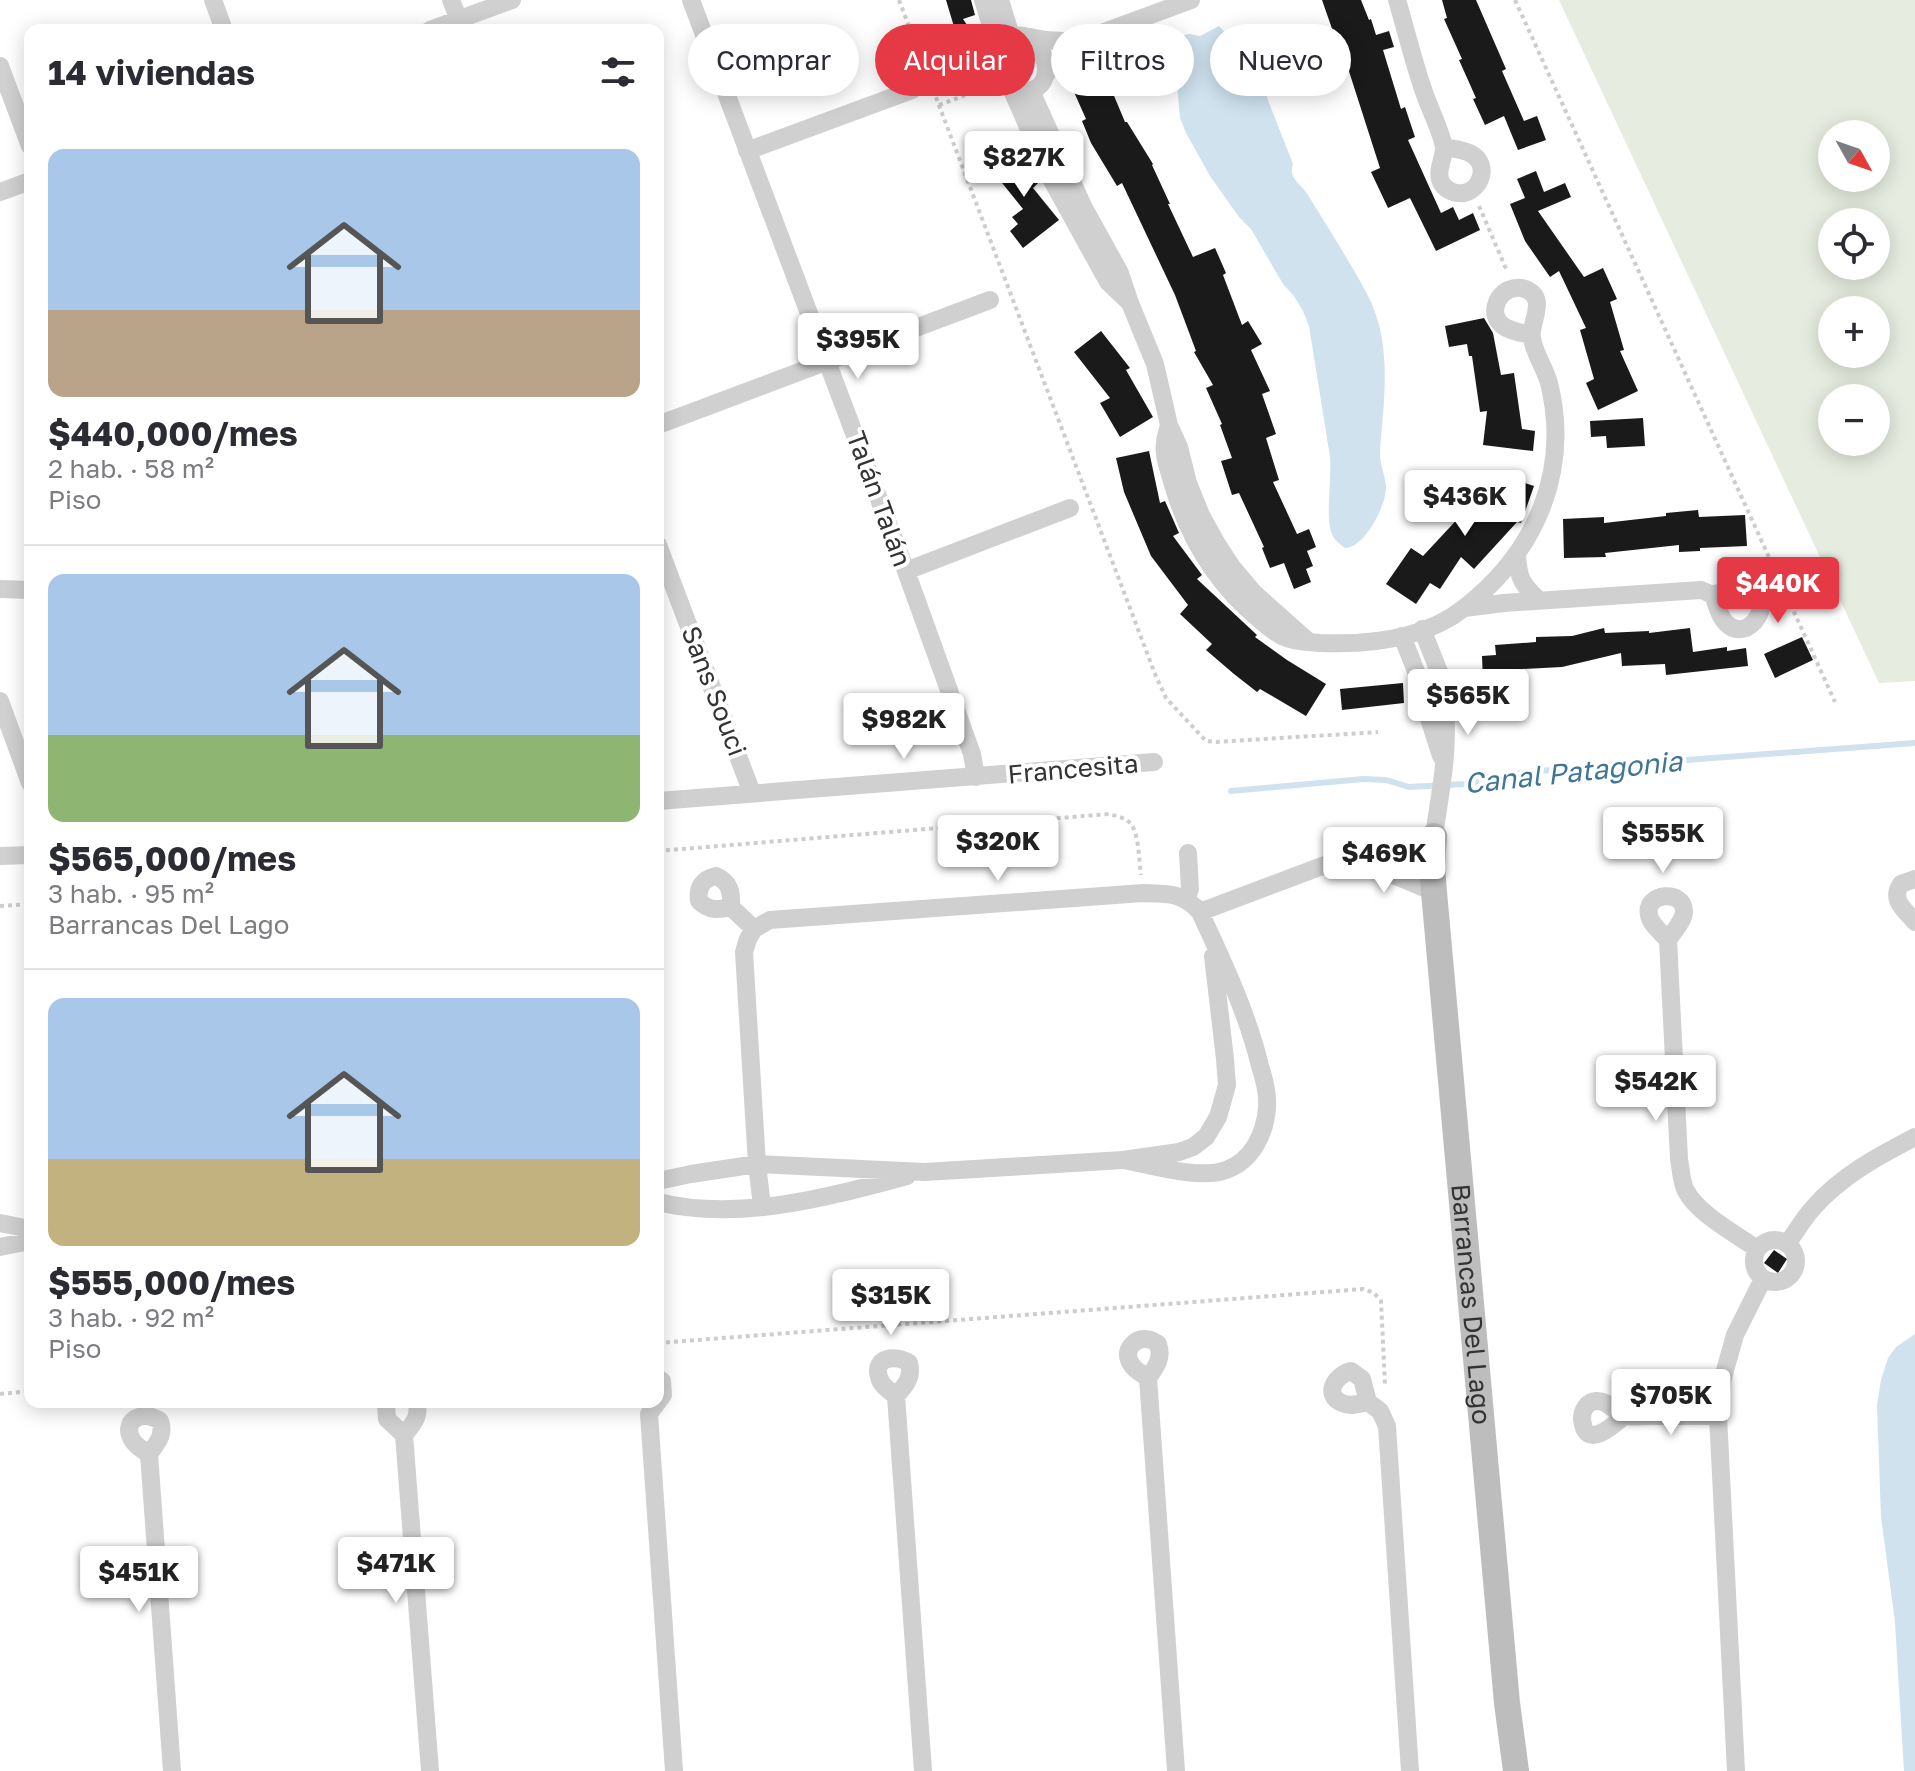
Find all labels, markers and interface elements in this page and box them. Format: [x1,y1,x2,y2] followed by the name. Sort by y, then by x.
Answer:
[688,24,859,96] chip: Comprar
[875,24,1035,96] chip: Alquilar
[1051,24,1194,96] chip: Filtros
[1210,24,1351,96] chip: Nuevo
[596,50,640,94] icon: filters
[48,52,255,92] text: 14 viviendas
[1818,120,1890,192] north arrow
[1818,120,1890,456] map controls
[968,131,1080,199] pin: $827K
[983,141,1065,172] text: $827K
[272,201,416,345] icon: home
[1818,208,1890,280] button: locate
[1818,296,1890,368] button: +
[802,313,914,381] pin: $395K
[816,323,900,354] text: $395K
[1818,384,1890,456] button: −
[48,413,298,453] text: $440,000/mes
[841,427,918,571] street label: Talán Talán
[48,453,214,484] text: 2 hab. · 58 m²
[1409,470,1521,538] pin: $436K
[1423,480,1507,511] text: $436K
[48,484,101,515] text: Piso
[1722,557,1834,625] pin: $440K
[1735,567,1821,598] text: $440K
[675,621,753,760] street label: Sans Souci
[272,626,416,770] icon: home
[1412,669,1524,737] pin: $565K
[1426,679,1510,710] text: $565K
[848,693,960,761] pin: $982K
[861,703,947,734] text: $982K
[1462,744,1685,799] water label: Canal Patagonia
[1006,747,1140,790] street label: Francesita
[1607,807,1719,875] pin: $555K
[942,815,1054,883] pin: $320K
[1621,817,1705,848] text: $555K
[956,825,1040,856] text: $320K
[1328,827,1440,895] pin: $469K
[1341,837,1427,868] text: $469K
[48,838,296,878] text: $565,000/mes
[48,878,214,909] text: 3 hab. · 95 m²
[48,909,289,940] text: Barrancas Del Lago
[272,1050,416,1194] icon: home
[1600,1055,1712,1123] pin: $542K
[1614,1065,1698,1096] text: $542K
[1445,1182,1498,1426] street label: Barrancas Del Lago
[48,1262,295,1302] text: $555,000/mes
[835,1269,947,1337] pin: $315K
[850,1279,932,1310] text: $315K
[48,1302,214,1333] text: 3 hab. · 92 m²
[48,1333,101,1364] text: Piso
[1615,1369,1727,1437] pin: $705K
[1629,1379,1713,1410] text: $705K
[340,1537,452,1605] pin: $471K
[83,1546,195,1614] pin: $451K
[356,1547,436,1578] text: $471K
[98,1556,180,1587] text: $451K

